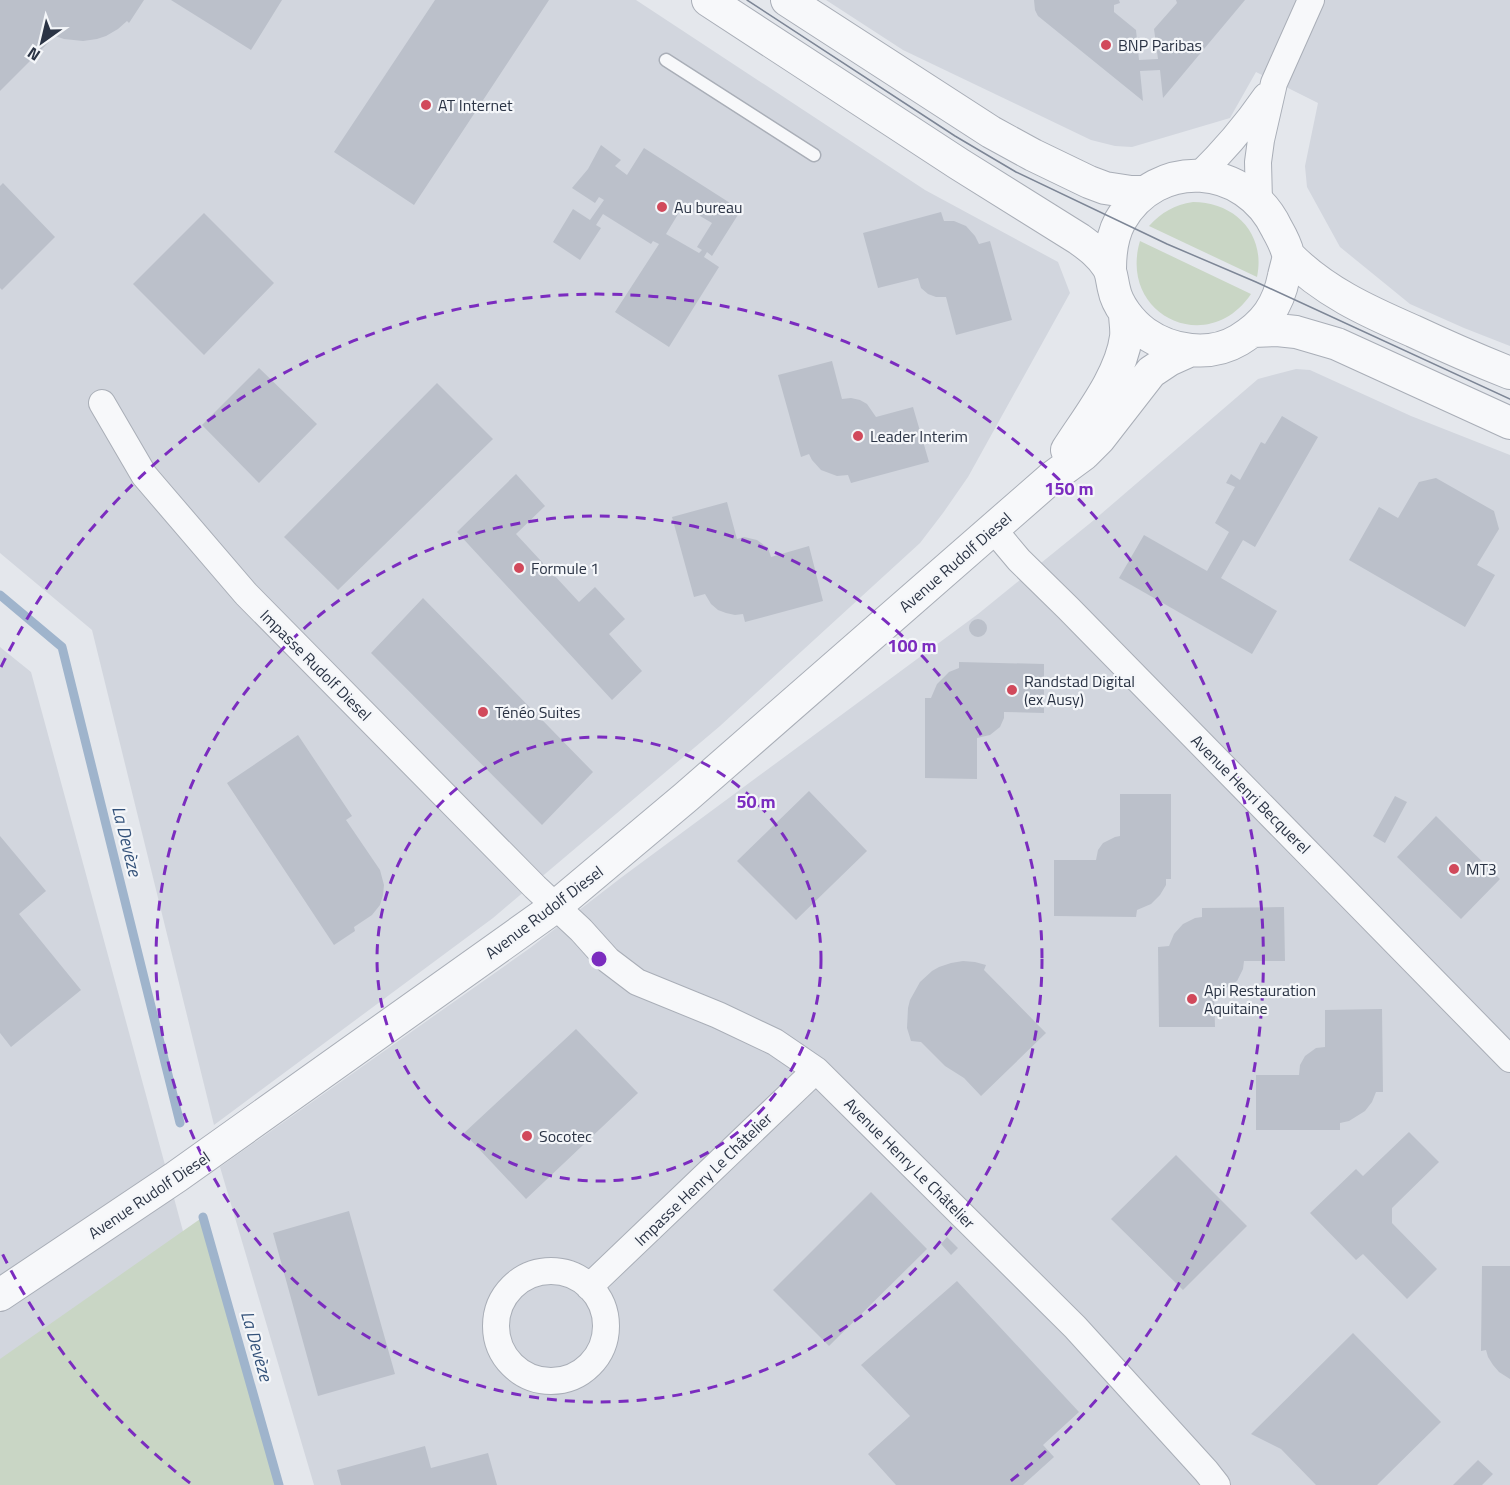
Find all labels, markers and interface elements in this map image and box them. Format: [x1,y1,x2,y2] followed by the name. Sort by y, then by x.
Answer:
[12,12,72,72] north arrow
[1118,33,1202,57] place label: BNP Paribas
[1099,38,1113,52] marker: BNP Paribas
[22,41,45,67] text: N
[438,93,513,117] place label: AT Internet
[419,98,433,112] marker: AT Internet
[674,195,742,219] place label: Au bureau
[655,200,669,214] marker: Au bureau
[870,424,968,448] place label: Leader Interim
[851,429,865,443] marker: Leader Interim
[1044,475,1094,502] text: 150 m
[893,506,1017,618] street label: Avenue Rudolf Diesel
[531,556,599,580] place label: Formule 1
[512,561,526,575] marker: Formule 1
[255,604,377,726] street label: Impasse Rudolf Diesel
[887,632,937,659] text: 100 m
[1024,669,1135,711] place label: Randstad Digital (ex Ausy)
[1005,683,1019,697] marker: Randstad Digital (ex Ausy)
[495,700,581,724] place label: Ténéo Suites
[476,705,490,719] marker: Ténéo Suites
[1186,729,1316,859] street label: Avenue Henri Becquerel
[736,788,776,815] text: 50 m
[105,803,149,881] water label: La Devèze
[1466,857,1497,881] place label: MT3
[480,860,608,964] street label: Avenue Rudolf Diesel
[1447,862,1461,876] marker: MT3
[589,949,609,969] centre of rings
[1204,978,1316,1020] place label: Api Restauration Aquitaine
[1185,992,1199,1006] marker: Api Restauration Aquitaine
[839,1092,981,1234] street label: Avenue Henry Le Châtelier
[629,1106,778,1251] street label: Impasse Henry Le Châtelier
[539,1124,592,1148] place label: Socotec
[520,1129,534,1143] marker: Socotec
[83,1145,215,1245] street label: Avenue Rudolf Diesel
[234,1308,280,1386] water label: La Devèze

